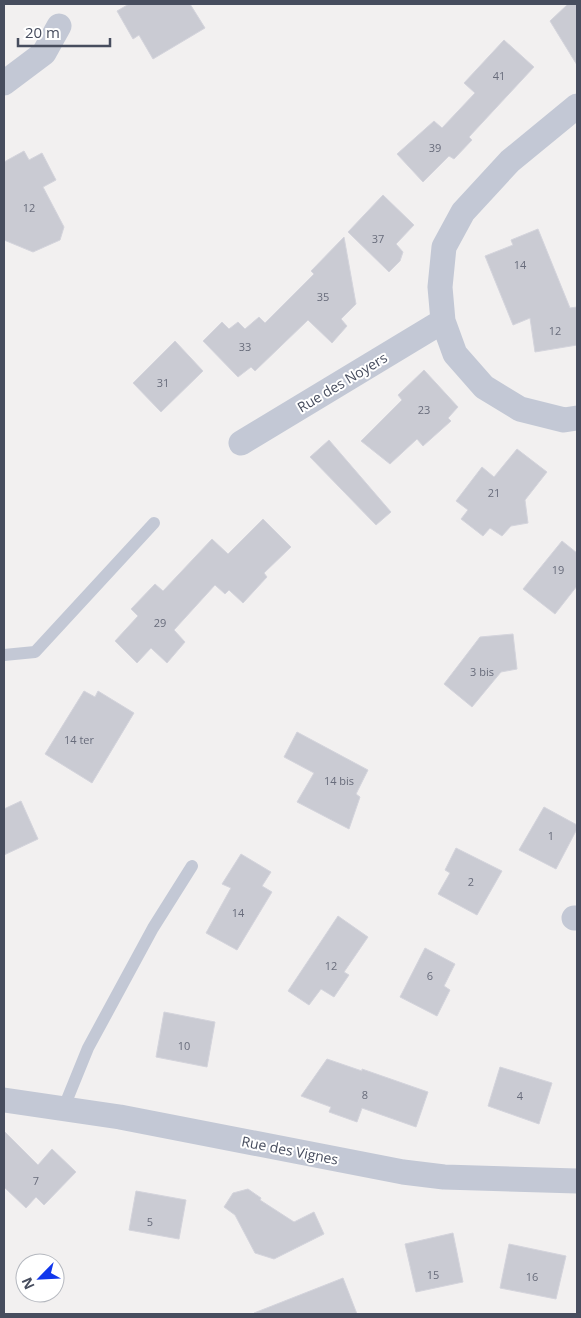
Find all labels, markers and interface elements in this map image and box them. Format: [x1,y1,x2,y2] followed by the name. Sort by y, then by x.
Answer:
[18,15,110,47] scale bar
[25,22,60,42] text: 20 m
[493,68,505,83] house number: 41
[429,140,441,155] house number: 39
[23,200,35,215] house number: 12
[372,231,384,246] house number: 37
[514,257,527,272] house number: 14
[317,289,329,304] house number: 35
[549,323,561,338] house number: 12
[239,339,251,354] house number: 33
[294,348,391,416] street label: Rue des Noyers
[157,375,169,390] house number: 31
[418,402,430,417] house number: 23
[488,485,500,500] house number: 21
[552,562,564,577] house number: 19
[154,615,166,630] house number: 29
[470,664,494,679] house number: 3 bis
[64,732,95,747] house number: 14 ter
[324,773,354,788] house number: 14 bis
[548,828,554,843] house number: 1
[468,874,474,889] house number: 2
[232,905,245,920] house number: 14
[325,958,337,973] house number: 12
[427,968,433,983] house number: 6
[178,1038,190,1053] house number: 10
[362,1087,368,1102] house number: 8
[517,1088,524,1103] house number: 4
[240,1131,340,1169] street label: Rue des Vignes
[33,1173,39,1188] house number: 7
[147,1214,153,1229] house number: 5
[15,1253,65,1303] north arrow
[427,1267,439,1282] house number: 15
[526,1269,538,1284] house number: 16
[17,1274,39,1293] text: N

